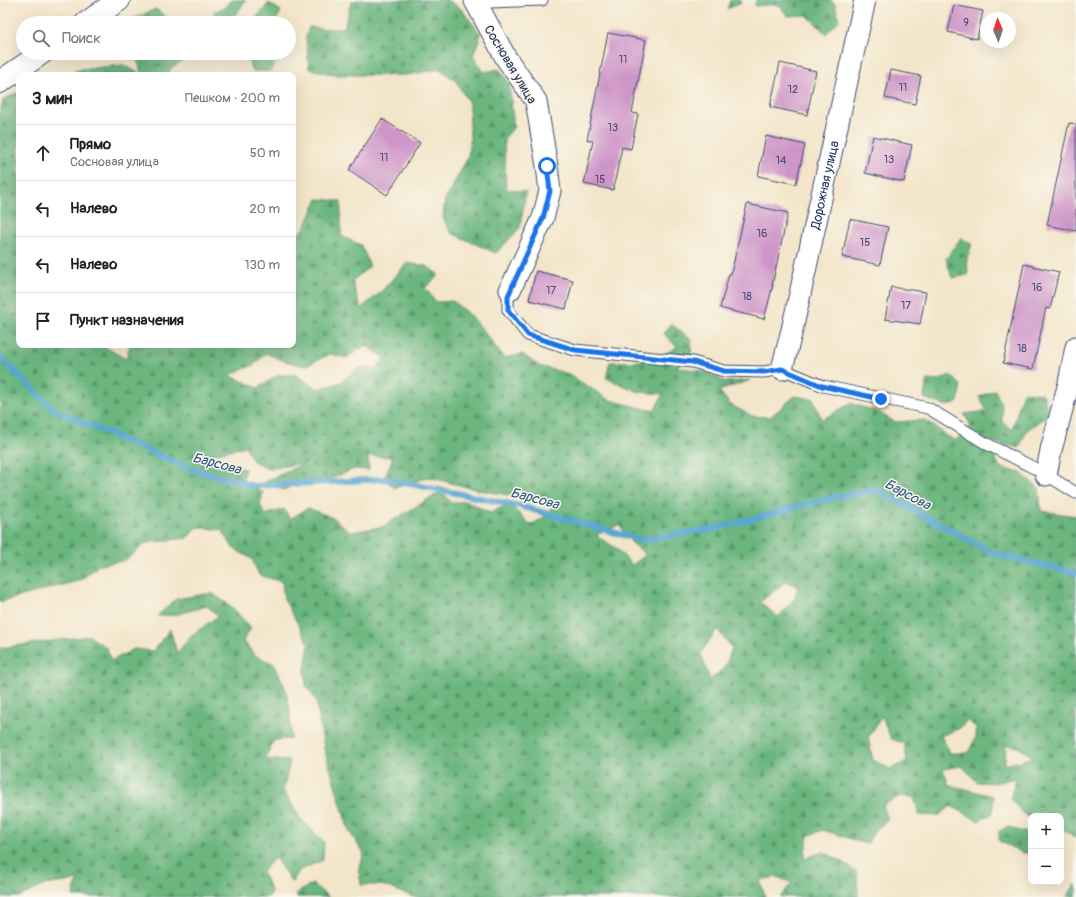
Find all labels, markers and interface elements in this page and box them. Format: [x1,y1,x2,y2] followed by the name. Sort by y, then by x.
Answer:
[980,12,1016,48] north arrow
[16,16,296,60] search box
[963,16,969,29] house number: 9
[480,22,540,107] street label: Сосновая улица
[30,27,52,49] icon: search
[62,29,101,48] text: Поиск
[619,53,627,66] house number: 11
[899,81,907,94] house number: 11
[788,83,798,96] house number: 12
[32,88,72,109] text: 3 мин
[185,90,280,106] text: Пешком · 200 m
[608,121,618,134] house number: 13
[70,135,111,154] text: Прямо
[807,139,843,232] street label: Дорожная улица
[32,142,54,164] icon: ahead
[250,145,280,161] text: 50 m
[380,151,388,164] house number: 11
[884,153,894,166] house number: 13
[70,154,159,170] text: Сосновая улица
[776,154,787,167] house number: 14
[538,157,556,175] route start
[595,173,605,186] house number: 15
[32,198,54,220] icon: left
[70,199,117,218] text: Налево
[249,201,280,217] text: 20 m
[757,227,767,240] house number: 16
[860,236,870,249] house number: 15
[32,254,54,276] icon: left
[70,255,117,274] text: Налево
[244,257,280,273] text: 130 m
[1032,281,1042,294] house number: 16
[546,284,556,297] house number: 17
[742,290,752,303] house number: 18
[901,299,911,312] house number: 17
[32,310,54,332] icon: arrive
[70,311,184,330] text: Пункт назначения
[1017,342,1027,355] house number: 18
[872,390,890,408] route end
[191,449,244,478] water label: Барсова
[882,475,935,514] water label: Барсова
[509,484,562,513] water label: Барсова
[1028,813,1064,885] map controls
[1028,813,1064,849] button: +
[1028,849,1064,885] button: −

